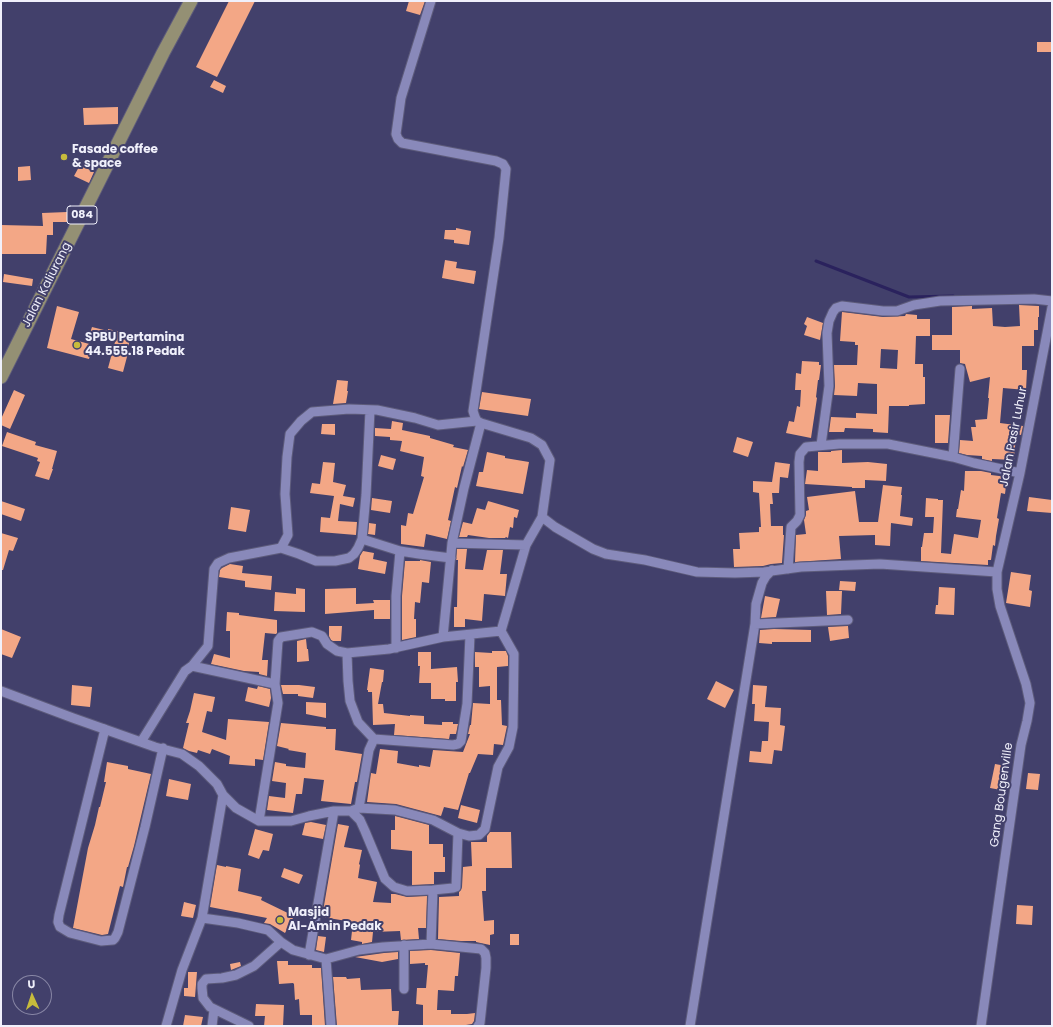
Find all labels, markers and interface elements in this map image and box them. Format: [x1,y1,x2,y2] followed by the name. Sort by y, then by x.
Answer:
[72,143,158,171] place label: Fasade coffee & space
[59,152,69,162] marker: Fasade coffee & space
[67,206,97,224] road number: 084
[19,240,75,330] street label: Jalan Kaliurang
[85,331,185,359] place label: SPBU Pertamina 44.555.18 Pedak
[72,340,82,350] marker: SPBU Pertamina 44.555.18 Pedak
[997,386,1031,488] street label: Jalan Pasir Luhur
[988,742,1016,848] street label: Gang Bougenville
[288,906,382,934] place label: Masjid Al-Amin Pedak
[275,915,285,925] marker: Masjid Al-Amin Pedak
[12,975,52,1015] north arrow
[27,976,36,992] text: U

